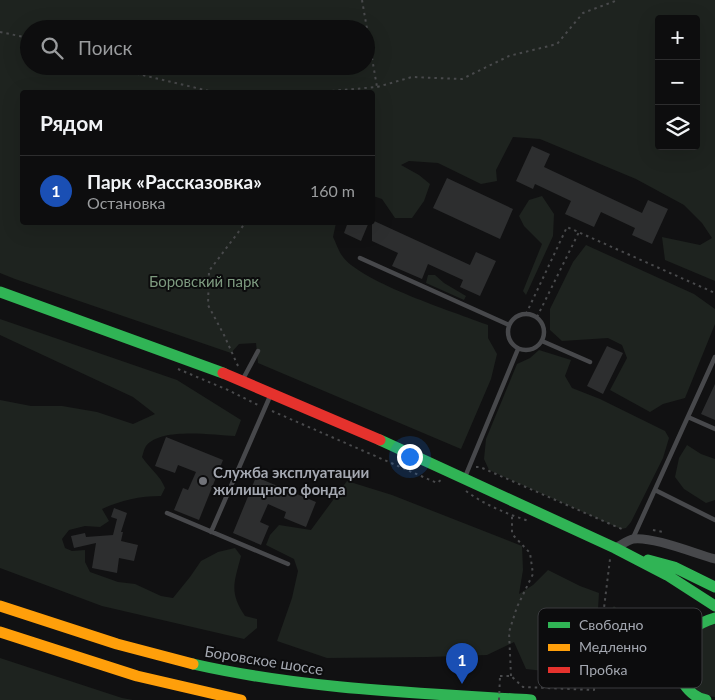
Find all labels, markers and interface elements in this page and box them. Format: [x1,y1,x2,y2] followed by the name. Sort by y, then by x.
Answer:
[655,15,700,150] map controls
[655,15,700,60] button: +
[20,20,375,75] search box
[38,34,66,62] icon: search
[78,36,132,59] text: Поиск
[655,60,700,105] button: −
[655,105,700,150] button: layers
[40,110,103,135] text: Рядом
[87,170,262,193] text: Парк «Рассказовка»
[51,181,61,200] text: 1
[310,181,355,200] text: 160 m
[87,193,166,212] text: Остановка
[149,272,259,290] park label: Боровский парк
[397,444,423,470] your location
[213,463,369,498] place label: Служба эксплуатации жилищного фонда
[197,475,209,487] marker: Служба эксплуатации жилищного фонда
[538,608,702,688] legend
[579,616,644,633] text: Свободно
[579,638,647,655] text: Медленно
[203,642,325,678] street label: Боровское шоссе
[446,643,478,684] pin: 1
[579,661,627,678] text: Пробка

